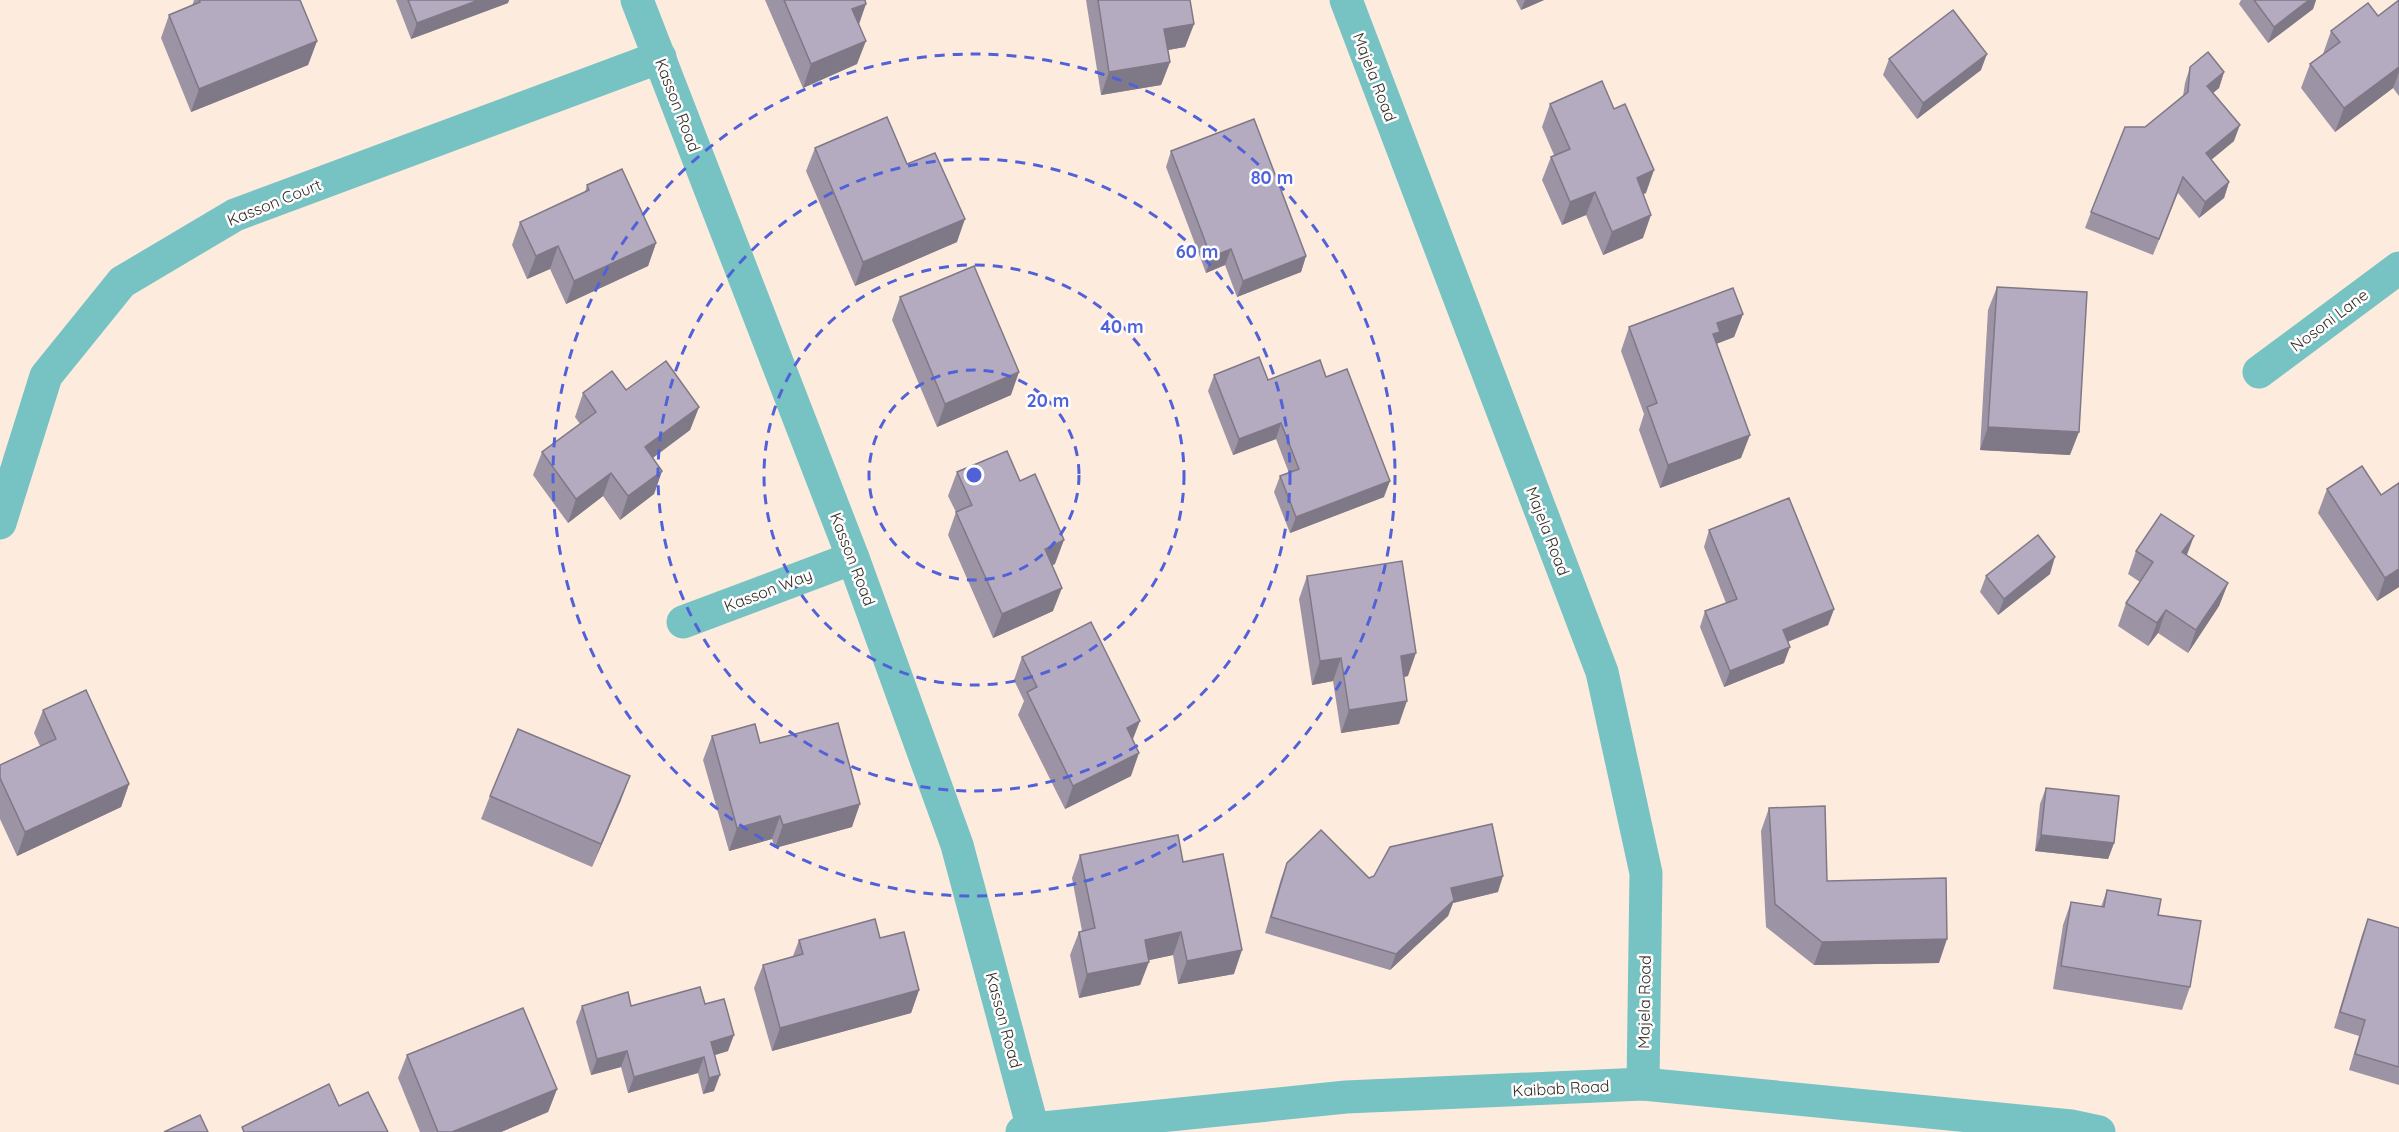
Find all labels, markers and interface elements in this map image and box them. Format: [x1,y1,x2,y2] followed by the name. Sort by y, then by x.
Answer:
[1349,30,1401,124] street label: Majela Road
[651,55,705,155] street label: Kasson Road
[1251,166,1293,189] text: 80 m
[224,174,324,230] street label: Kasson Court
[1176,240,1218,263] text: 60 m
[2286,284,2372,356] street label: Nosoni Lane
[1100,315,1144,338] text: 40 m
[1027,389,1069,412] text: 20 m
[964,465,984,485] centre of rings
[1522,484,1574,578] street label: Majela Road
[826,509,880,609] street label: Kasson Road
[721,564,815,616] street label: Kasson Way
[1633,955,1655,1049] street label: Majela Road
[982,970,1026,1070] street label: Kasson Road
[1512,1075,1610,1101] street label: Kaibab Road

